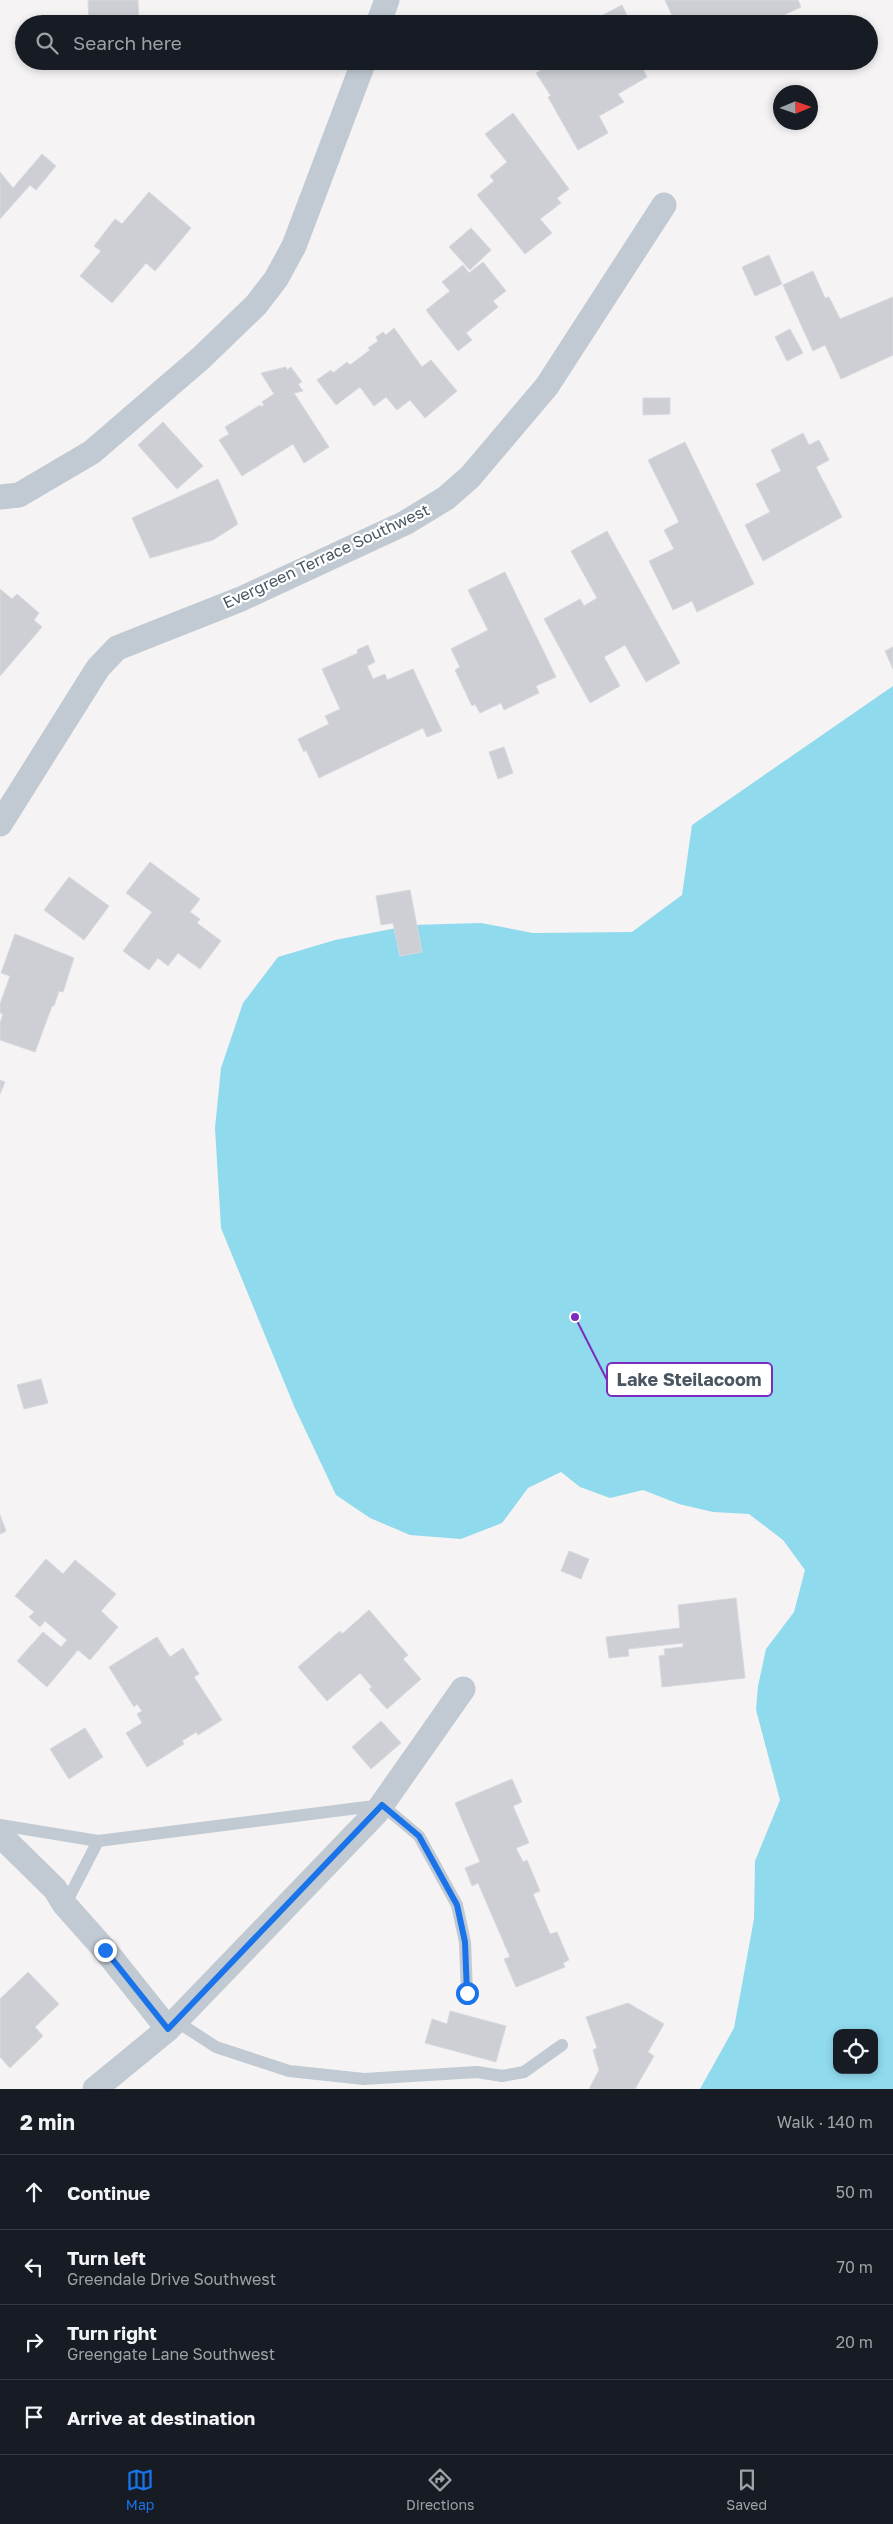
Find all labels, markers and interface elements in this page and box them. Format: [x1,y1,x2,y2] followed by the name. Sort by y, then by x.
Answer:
[15,15,878,70] search box
[33,29,61,57] icon: search
[73,31,182,54] text: Search here
[773,85,818,130] north arrow
[220,499,432,613] street label: Evergreen Terrace Southwest
[607,1363,772,1396] callout: Lake Steilacoom
[617,1368,761,1390] text: Lake Steilacoom
[94,1939,117,1962] route end
[456,1982,479,2005] route start
[833,2029,878,2074] map controls
[833,2029,878,2074] button: locate
[20,2109,75,2135] text: 2 min
[777,2112,873,2132] text: Walk · 140 m
[20,2178,48,2206] icon: ahead
[67,2181,150,2204] text: Continue
[836,2182,873,2202] text: 50 m
[67,2246,146,2269] text: Turn left
[20,2253,48,2281] icon: left
[836,2257,873,2277] text: 70 m
[67,2269,276,2289] text: Greendale Drive Southwest
[67,2321,157,2344] text: Turn right
[20,2328,48,2356] icon: right
[836,2332,873,2352] text: 20 m
[67,2344,275,2364] text: Greengate Lane Southwest
[20,2403,48,2431] icon: arrive
[67,2406,255,2429] text: Arrive at destination
[126,2466,154,2513] tab: Map
[406,2466,475,2513] tab: Directions
[726,2466,767,2513] tab: Saved

